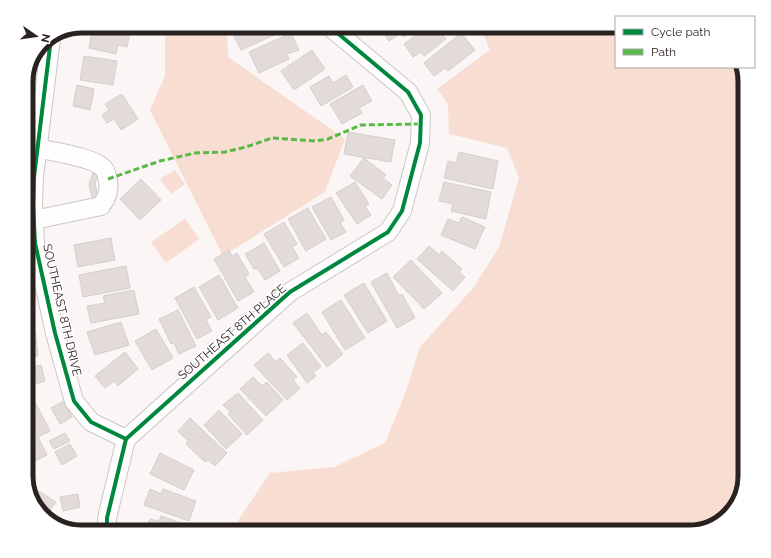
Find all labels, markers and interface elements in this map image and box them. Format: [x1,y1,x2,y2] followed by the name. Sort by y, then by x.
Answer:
[16,16,56,56] north arrow
[615,16,755,68] legend
[651,25,710,39] text: Cycle path
[38,33,53,44] text: N
[651,45,676,59] text: Path
[40,243,84,377] street label: SOUTHEAST 8TH DRIVE
[175,281,289,383] street label: SOUTHEAST 8TH PLACE

